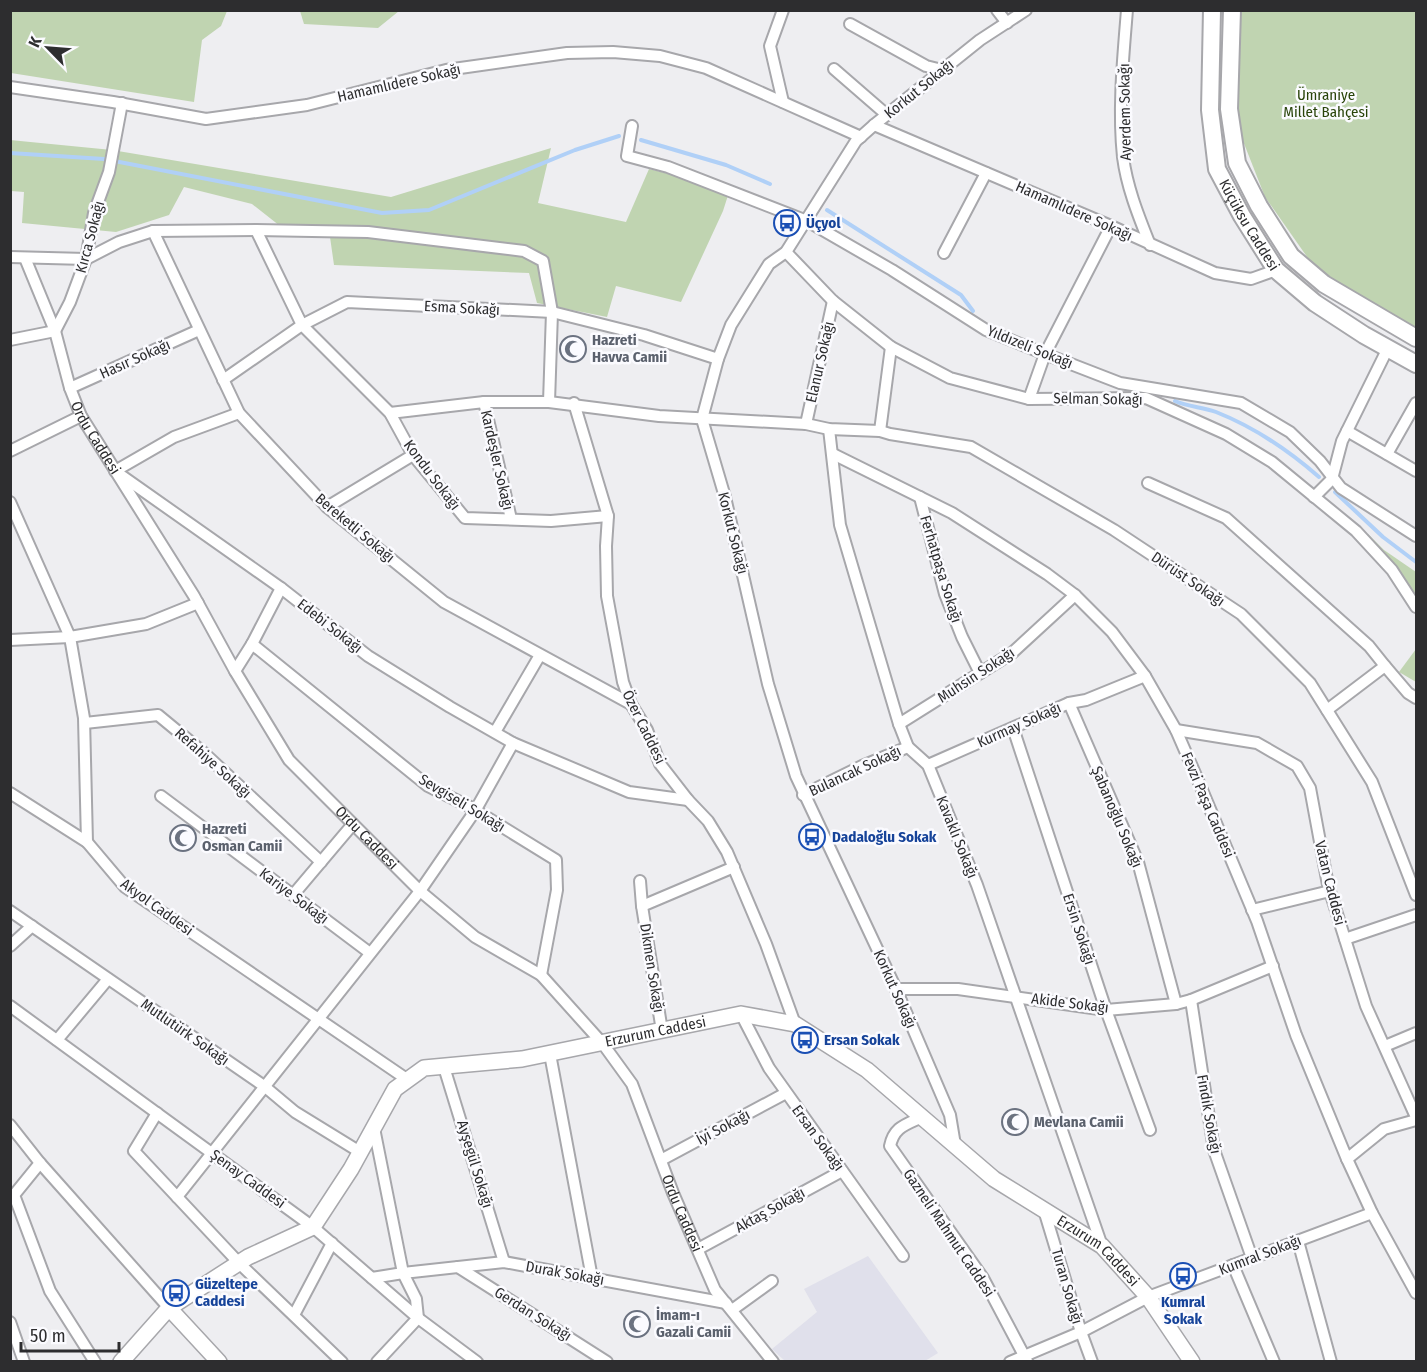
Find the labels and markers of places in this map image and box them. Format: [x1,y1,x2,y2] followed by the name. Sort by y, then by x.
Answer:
[772,208,802,238] bus stop icon: Üçyol
[806,214,841,233] place label: Üçyol
[592,331,667,366] place label: Hazreti Havva Camii
[558,334,588,364] mosque icon: Hazreti Havva Camii
[202,820,282,855] place label: Hazreti Osman Camii
[797,822,827,852] bus stop icon: Dadaloğlu Sokak
[168,823,198,853] mosque icon: Hazreti Osman Camii
[832,828,937,846] place label: Dadaloğlu Sokak
[790,1025,820,1055] bus stop icon: Ersan Sokak
[824,1031,900,1049] place label: Ersan Sokak
[1000,1107,1030,1137] mosque icon: Mevlana Camii
[1034,1113,1124,1131] place label: Mevlana Camii
[1168,1261,1198,1291] bus stop icon: Kumral Sokak
[195,1275,258,1310] place label: Güzeltepe Caddesi
[161,1278,191,1308] bus stop icon: Güzeltepe Caddesi
[1161,1293,1206,1328] place label: Kumral Sokak
[656,1306,731,1341] place label: İmam-ı Gazali Camii
[622,1309,652,1339] mosque icon: İmam-ı Gazali Camii

